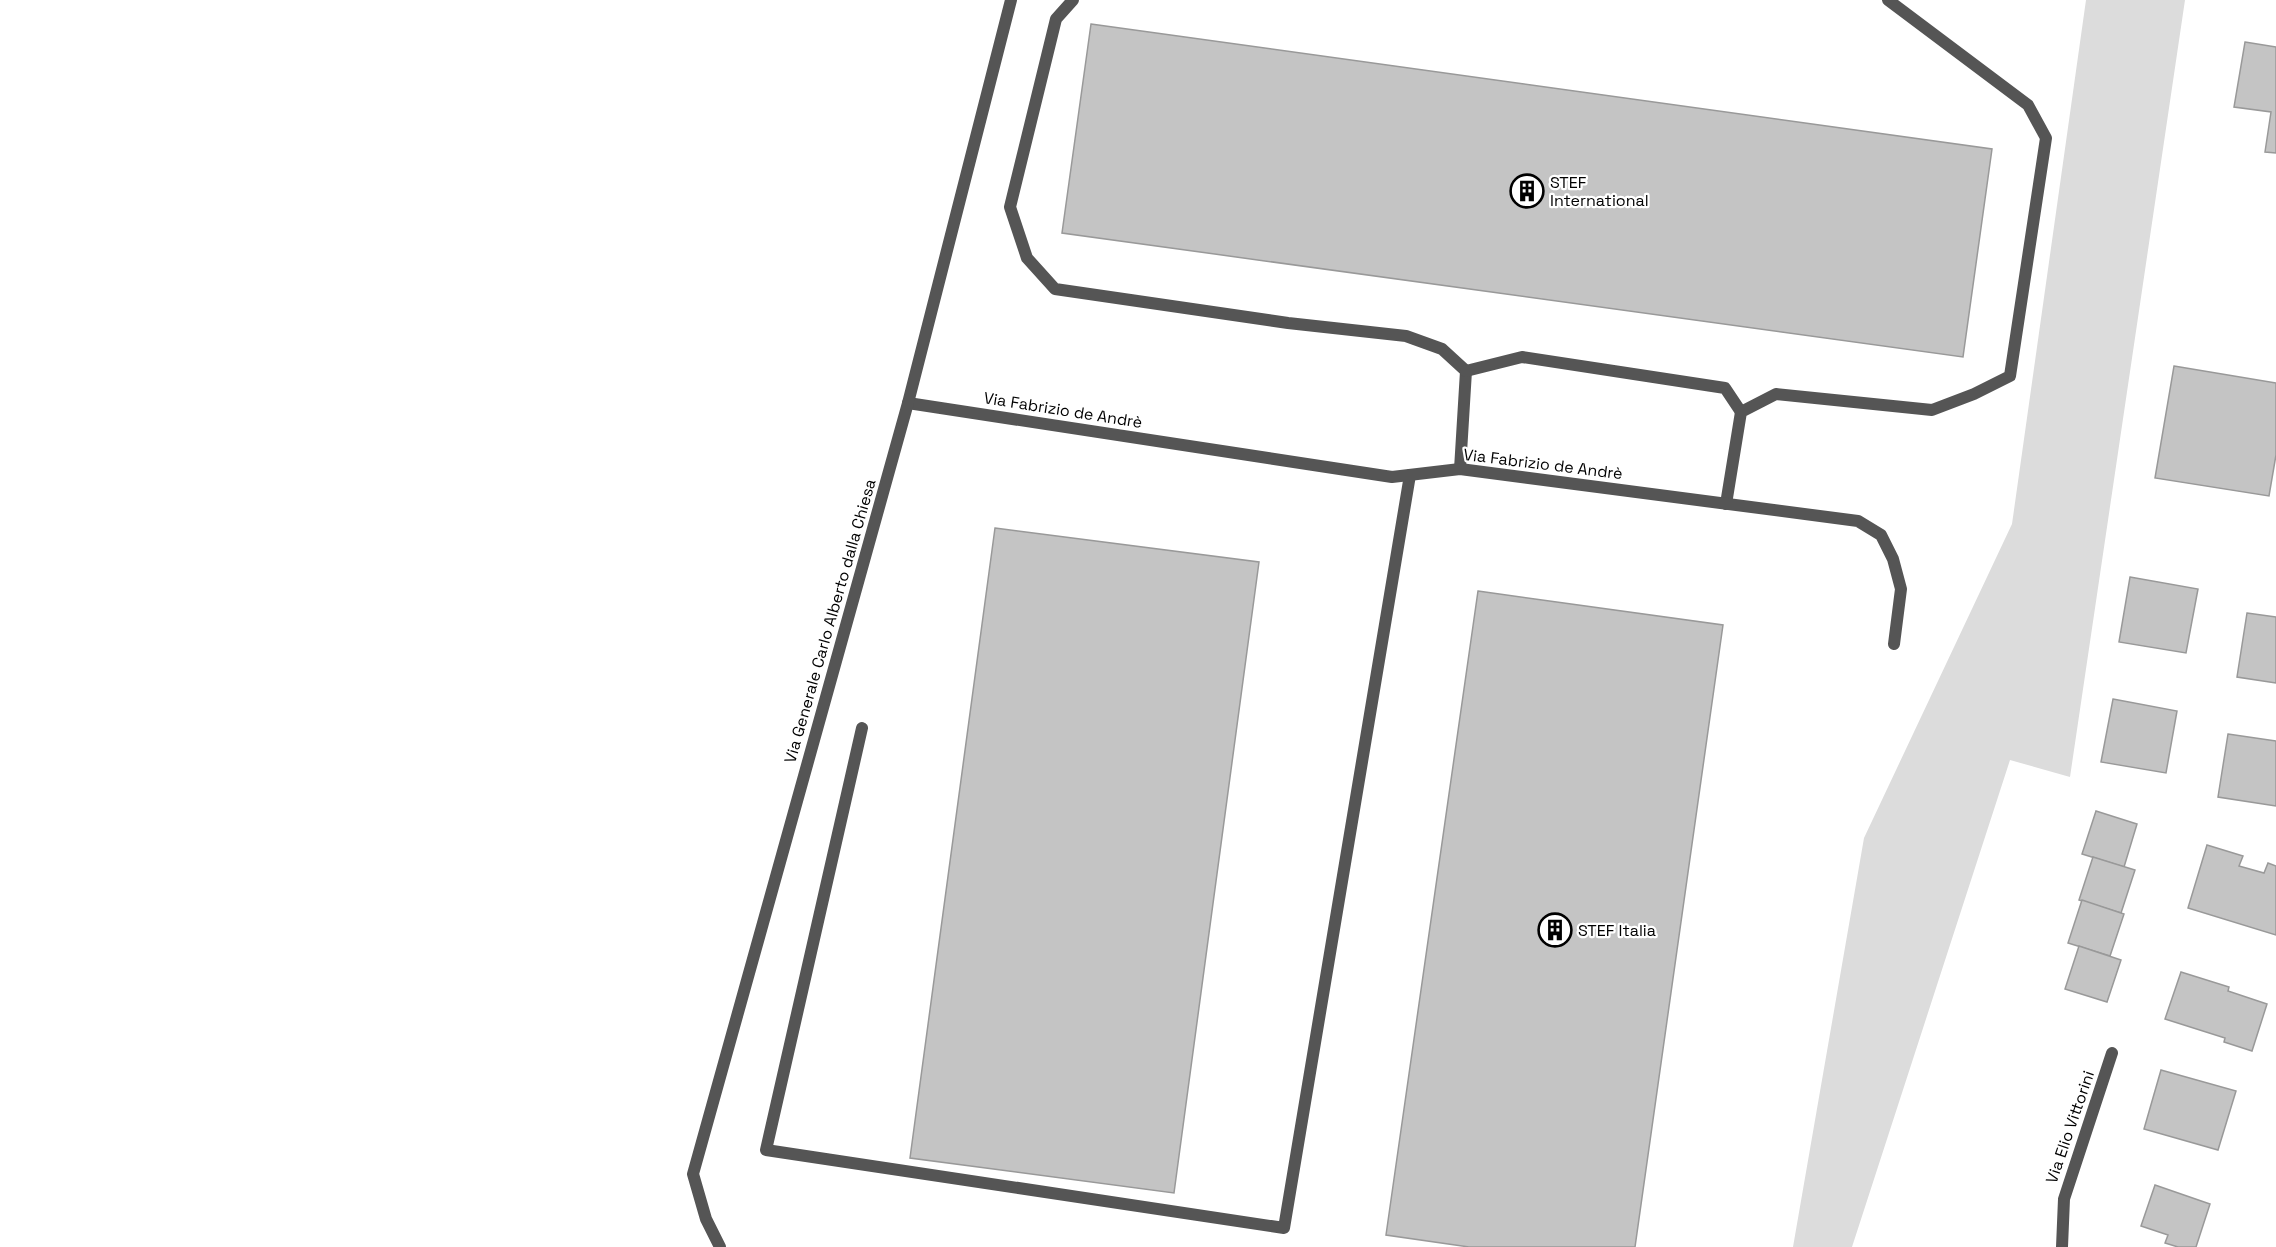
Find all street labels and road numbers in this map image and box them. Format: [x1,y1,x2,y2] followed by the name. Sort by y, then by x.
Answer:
[982,387,1144,433] street label: Via Fabrizio de Andrè
[1462,444,1624,484] street label: Via Fabrizio de Andrè
[779,476,881,766] street label: Via Generale Carlo Alberto dalla Chiesa
[2041,1068,2099,1186] street label: Via Elio Vittorini

